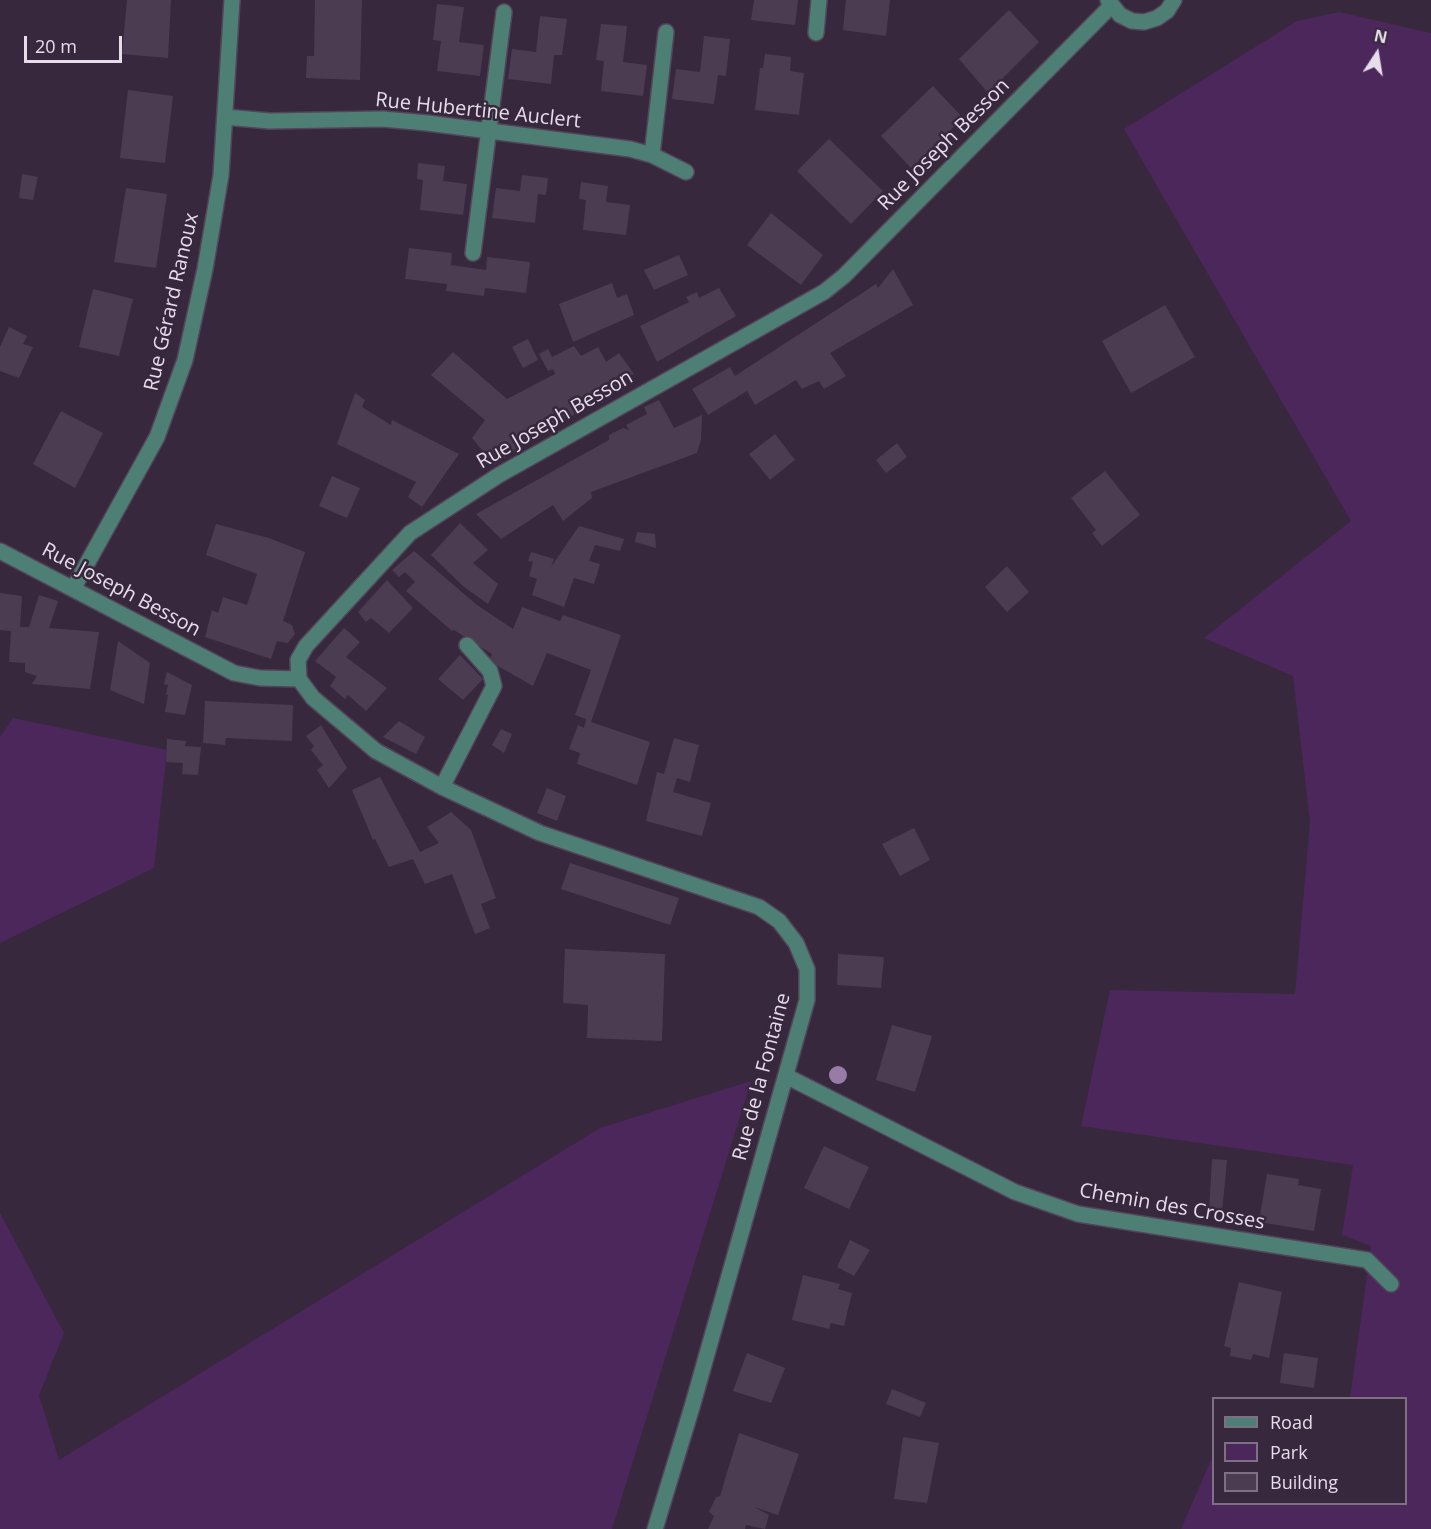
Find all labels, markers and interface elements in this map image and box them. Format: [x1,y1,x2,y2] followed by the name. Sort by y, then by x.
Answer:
[27,24,124,62] scale bar
[1347,24,1407,84] north arrow
[1372,24,1389,49] text: N
[35,34,77,58] text: 20 m
[873,74,1015,216] street label: Rue Joseph Besson
[374,88,582,134] street label: Rue Hubertine Auclert
[140,211,204,393] street label: Rue Gérard Ranoux
[473,366,637,474] street label: Rue Joseph Besson
[37,538,205,642] street label: Rue Joseph Besson
[728,991,796,1163] street label: Rue de la Fontaine
[1077,1179,1267,1235] street label: Chemin des Crosses
[1212,1397,1407,1505] legend
[1270,1410,1313,1434] text: Road
[1270,1440,1308,1464] text: Park
[1270,1470,1338,1494] text: Building

